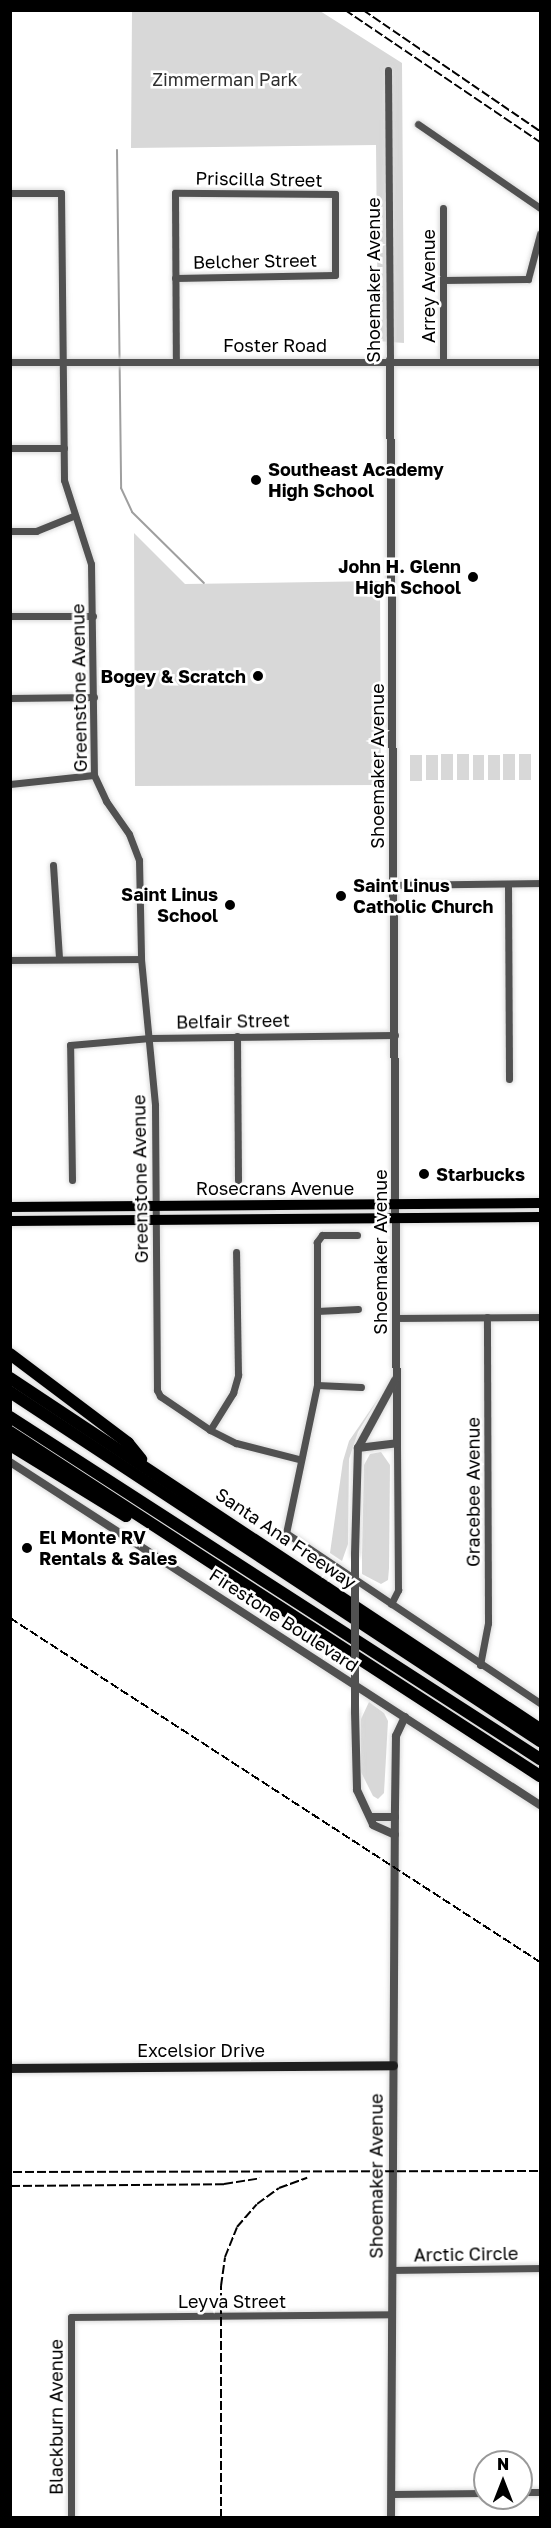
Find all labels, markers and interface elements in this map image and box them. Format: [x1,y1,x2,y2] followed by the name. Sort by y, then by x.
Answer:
[152,68,298,90] park label: Zimmerman Park
[195,167,323,191] street label: Priscilla Street
[362,197,384,363] street label: Shoemaker Avenue
[417,229,439,343] street label: Arrey Avenue
[193,249,317,273] street label: Belcher Street
[223,334,327,356] street label: Foster Road
[268,459,444,502] place label: Southeast Academy High School
[249,473,263,487] marker: Southeast Academy High School
[338,556,461,598] place label: John H. Glenn High School
[466,570,480,584] marker: John H. Glenn High School
[67,604,91,772] street label: Greenstone Avenue
[101,665,246,687] place label: Bogey & Scratch
[251,669,265,683] marker: Bogey & Scratch
[366,683,388,849] street label: Shoemaker Avenue
[353,875,493,918] place label: Saint Linus Catholic Church
[121,884,218,926] place label: Saint Linus School
[334,889,348,903] marker: Saint Linus Catholic Church
[223,898,237,912] marker: Saint Linus School
[176,1009,290,1033] street label: Belfair Street
[128,1095,152,1263] street label: Greenstone Avenue
[436,1163,525,1185] place label: Starbucks
[417,1167,431,1181] marker: Starbucks
[369,1169,391,1335] street label: Shoemaker Avenue
[196,1177,354,1199] street label: Rosecrans Avenue
[462,1417,484,1567] street label: Gracebee Avenue
[212,1483,360,1593] street label: Santa Ana Freeway
[39,1527,177,1570] place label: El Monte RV Rentals & Sales
[20,1541,34,1555] marker: El Monte RV Rentals & Sales
[205,1564,363,1676] street label: Firestone Boulevard
[137,2039,265,2061] street label: Excelsior Drive
[365,2093,387,2259] street label: Shoemaker Avenue
[413,2242,519,2266] street label: Arctic Circle
[178,2290,286,2312] street label: Leyva Street
[45,2339,67,2495] street label: Blackburn Avenue
[473,2450,533,2510] north arrow
[497,2454,509,2474] text: N

